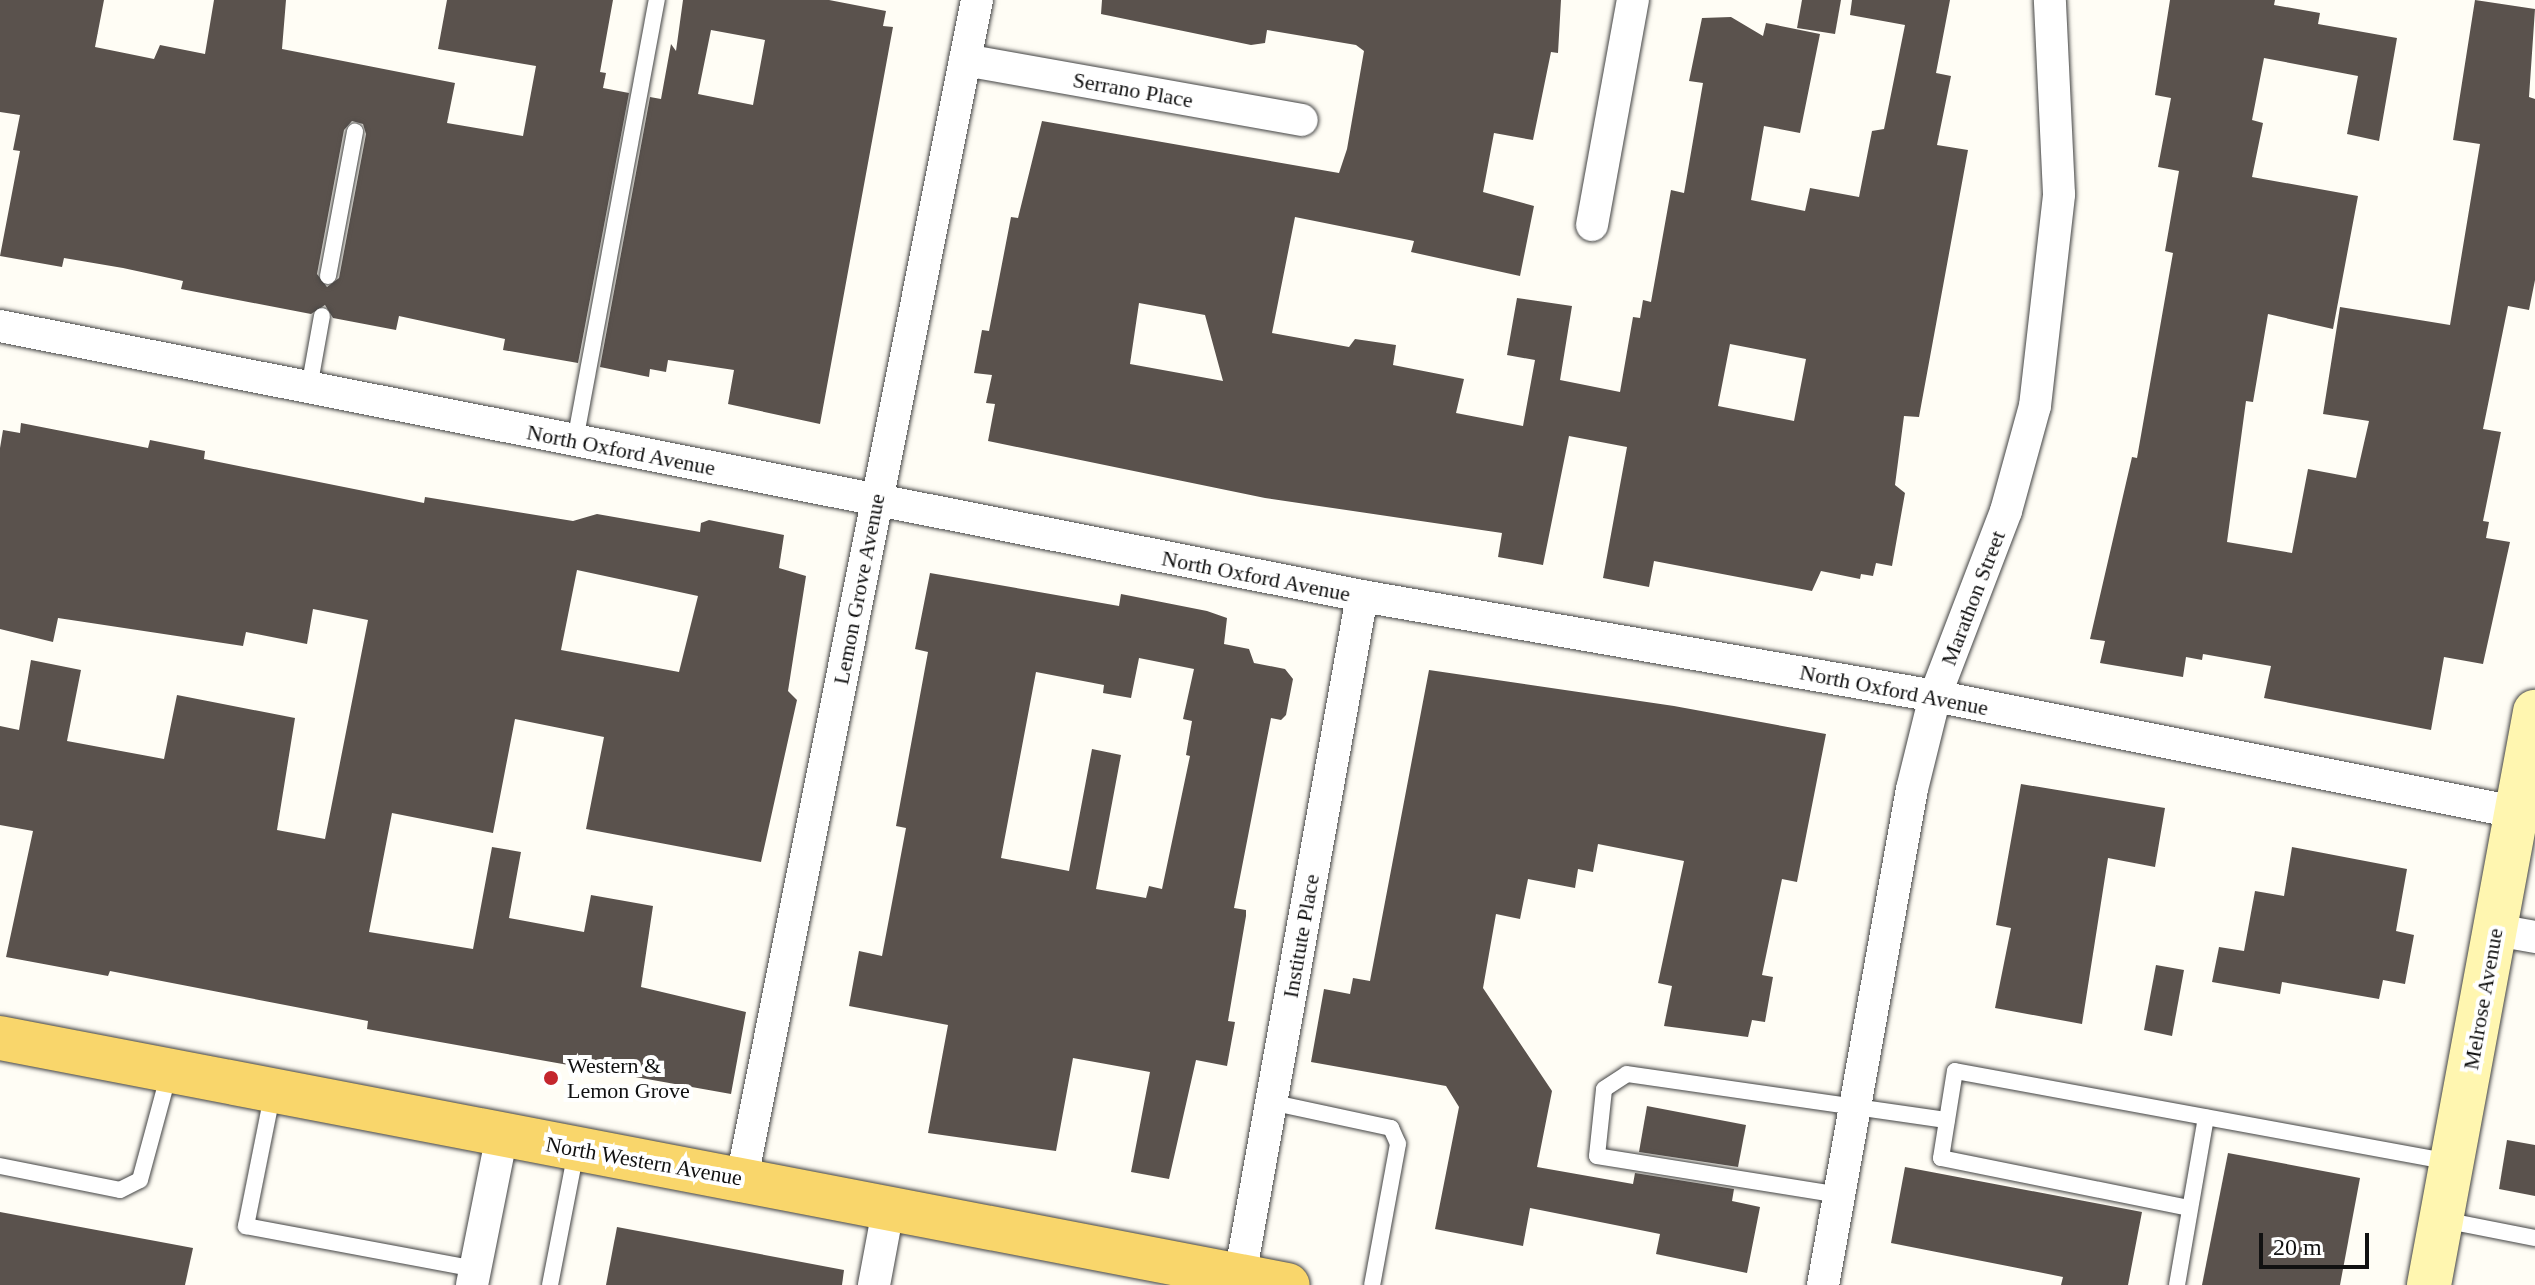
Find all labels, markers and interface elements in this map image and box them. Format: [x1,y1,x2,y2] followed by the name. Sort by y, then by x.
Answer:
[1071,66,1195,114] street label: Serrano Place
[524,419,718,481] street label: North Oxford Avenue
[827,491,891,687] street label: Lemon Grove Avenue
[1935,527,2011,669] street label: Marathon Street
[1159,545,1353,607] street label: North Oxford Avenue
[1797,659,1991,721] street label: North Oxford Avenue
[1277,872,1325,1000] street label: Institute Place
[2457,926,2509,1072] street label: Melrose Avenue
[567,1052,690,1104] place label: Western & Lemon Grove
[542,1069,560,1087] marker: Western & Lemon Grove
[543,1131,745,1191] street label: North Western Avenue
[2263,1217,2373,1267] scale bar
[2273,1234,2322,1260] text: 20 m

